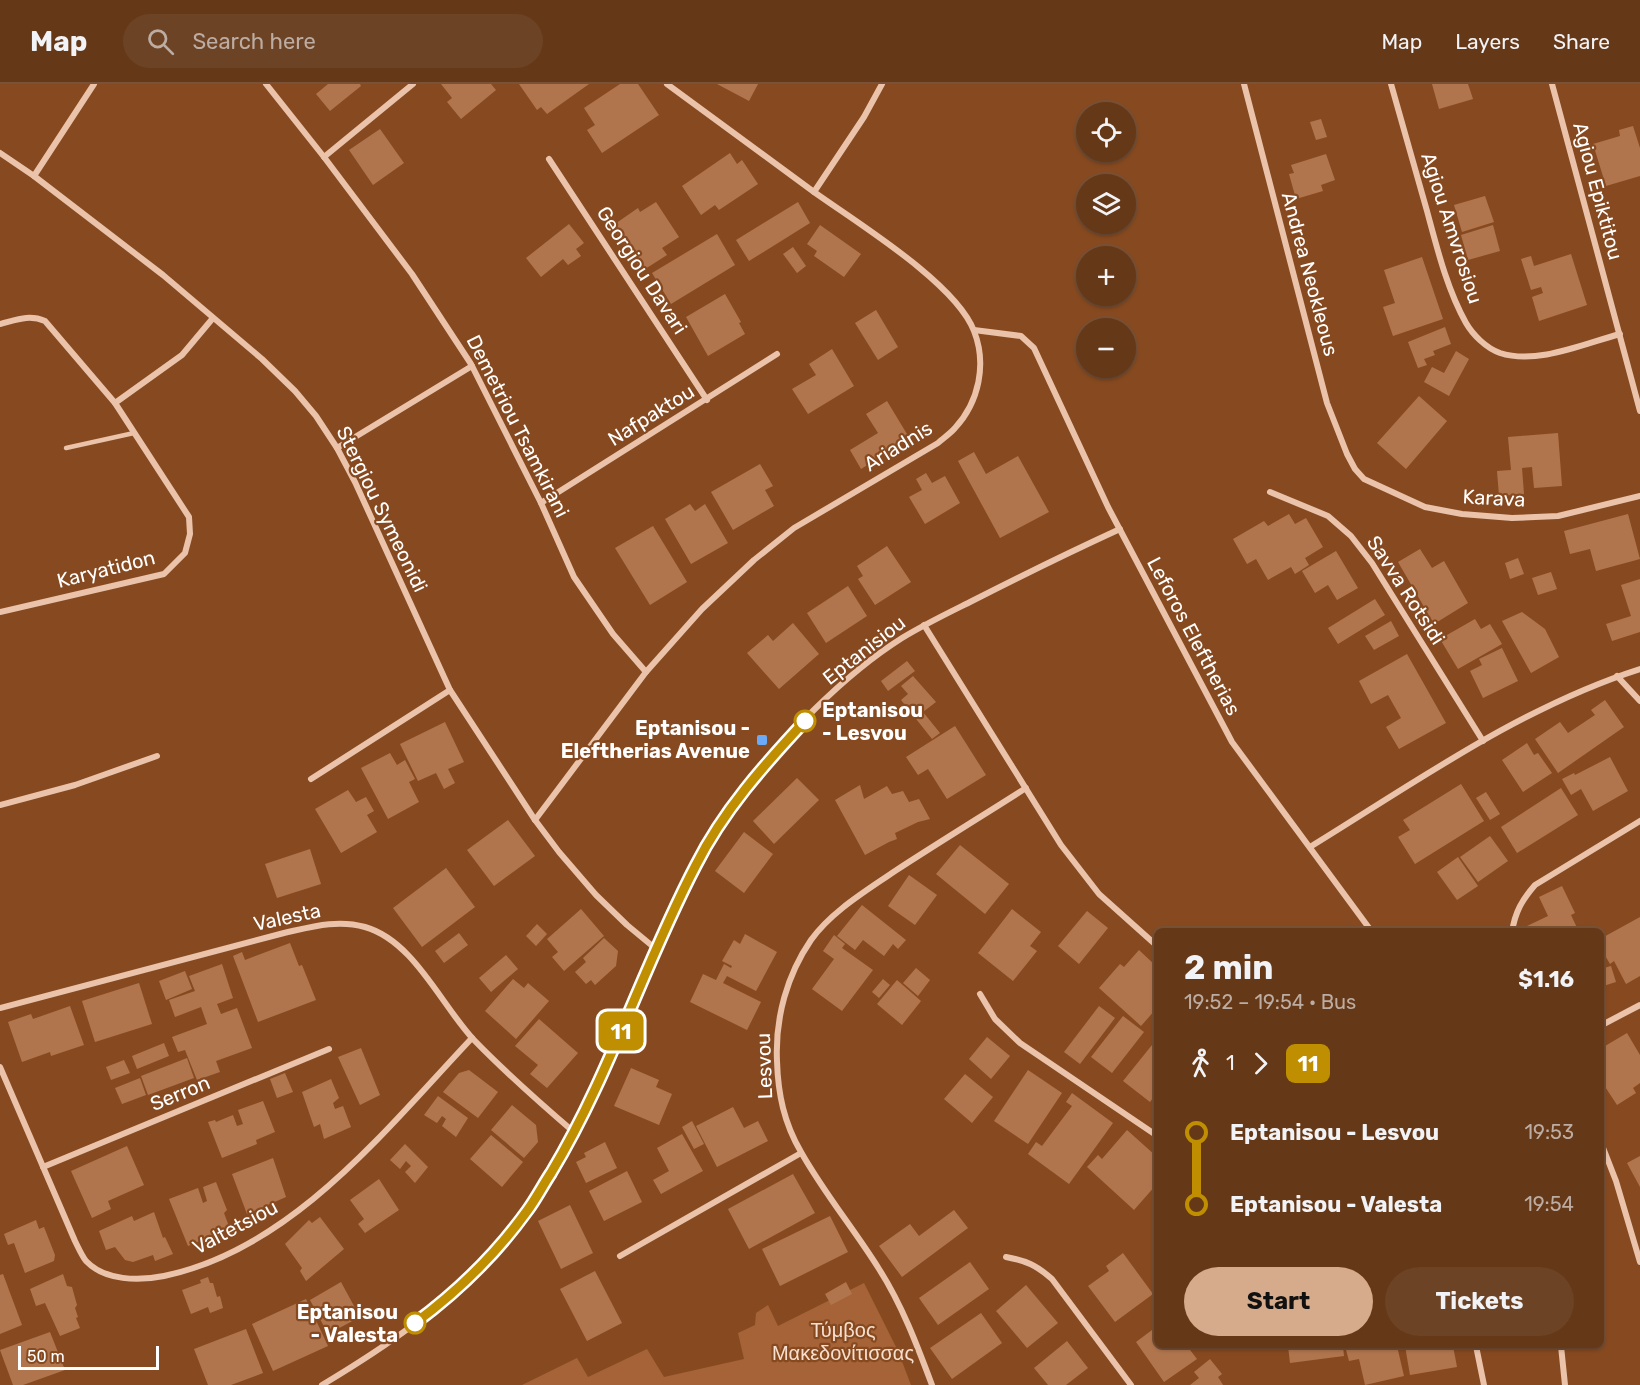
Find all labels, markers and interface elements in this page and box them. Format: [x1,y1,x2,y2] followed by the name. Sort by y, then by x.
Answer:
[123,14,543,68] search box
[30,25,87,58] text: Map
[144,25,177,58] icon: search
[192,28,316,55] text: Search here
[1381,29,1422,54] text: Map
[1455,29,1520,54] text: Layers
[1553,29,1610,54] text: Share
[1076,102,1136,378] map controls
[1076,102,1136,162] button: locate
[1568,119,1628,263] street label: Agiou Epiktitou
[1416,149,1488,307] street label: Agiou Amvrosiou
[1076,174,1136,234] button: layers
[1277,189,1343,359] street label: Andrea Neokleous
[592,202,692,338] street label: Georgiou Davari
[1076,246,1136,306] button: +
[1076,318,1136,378] button: −
[462,331,574,521] street label: Demetriou Tsamkirani
[603,379,699,451] street label: Nafpaktou
[859,416,937,476] street label: Ariadnis
[331,422,433,596] street label: Stergiou Symeonidi
[1462,484,1526,512] street label: Karava
[1362,531,1450,649] street label: Savva Rotsidi
[54,545,158,593] street label: Karyatidon
[1142,553,1246,719] street label: Leforos Eleftherias
[818,610,910,690] street label: Eptanisiou
[822,698,923,745] place label: Eptanisou - Lesvou
[794,710,816,732] marker: Eptanisou - Lesvou
[561,716,750,763] place label: Eptanisou - Eleftherias Avenue
[755,733,769,747] marker: Eptanisou - Eleftherias Avenue
[251,898,323,936] street label: Valesta
[1184,948,1273,987] text: 2 min
[1518,966,1574,993] text: $1.16
[1184,990,1356,1014] text: 19:52 – 19:54 · Bus
[594,1012,648,1050] line badge: 11
[611,1019,631,1044] text: 11
[751,1032,777,1100] street label: Lesvou
[1184,1047,1217,1080] icon: walk
[1244,1047,1277,1080] icon: forward
[1226,1051,1235,1075] text: 1
[1298,1051,1318,1076] text: 11
[147,1070,213,1116] street label: Serron
[1230,1119,1439,1146] text: Eptanisou - Lesvou
[1525,1120,1574,1144] text: 19:53
[1230,1191,1442,1218] text: Eptanisou - Valesta
[1524,1192,1574,1216] text: 19:54
[188,1195,282,1259] street label: Valtetsiou
[1184,1267,1373,1336] button: Start
[1385,1267,1574,1336] button: Tickets
[297,1300,398,1347] place label: Eptanisou - Valesta
[404,1312,426,1334] marker: Eptanisou - Valesta
[772,1318,914,1365] park label: Τύμβος Μακεδονίτισσας
[18,1343,159,1370] scale bar
[27,1347,65,1366] text: 50 m

